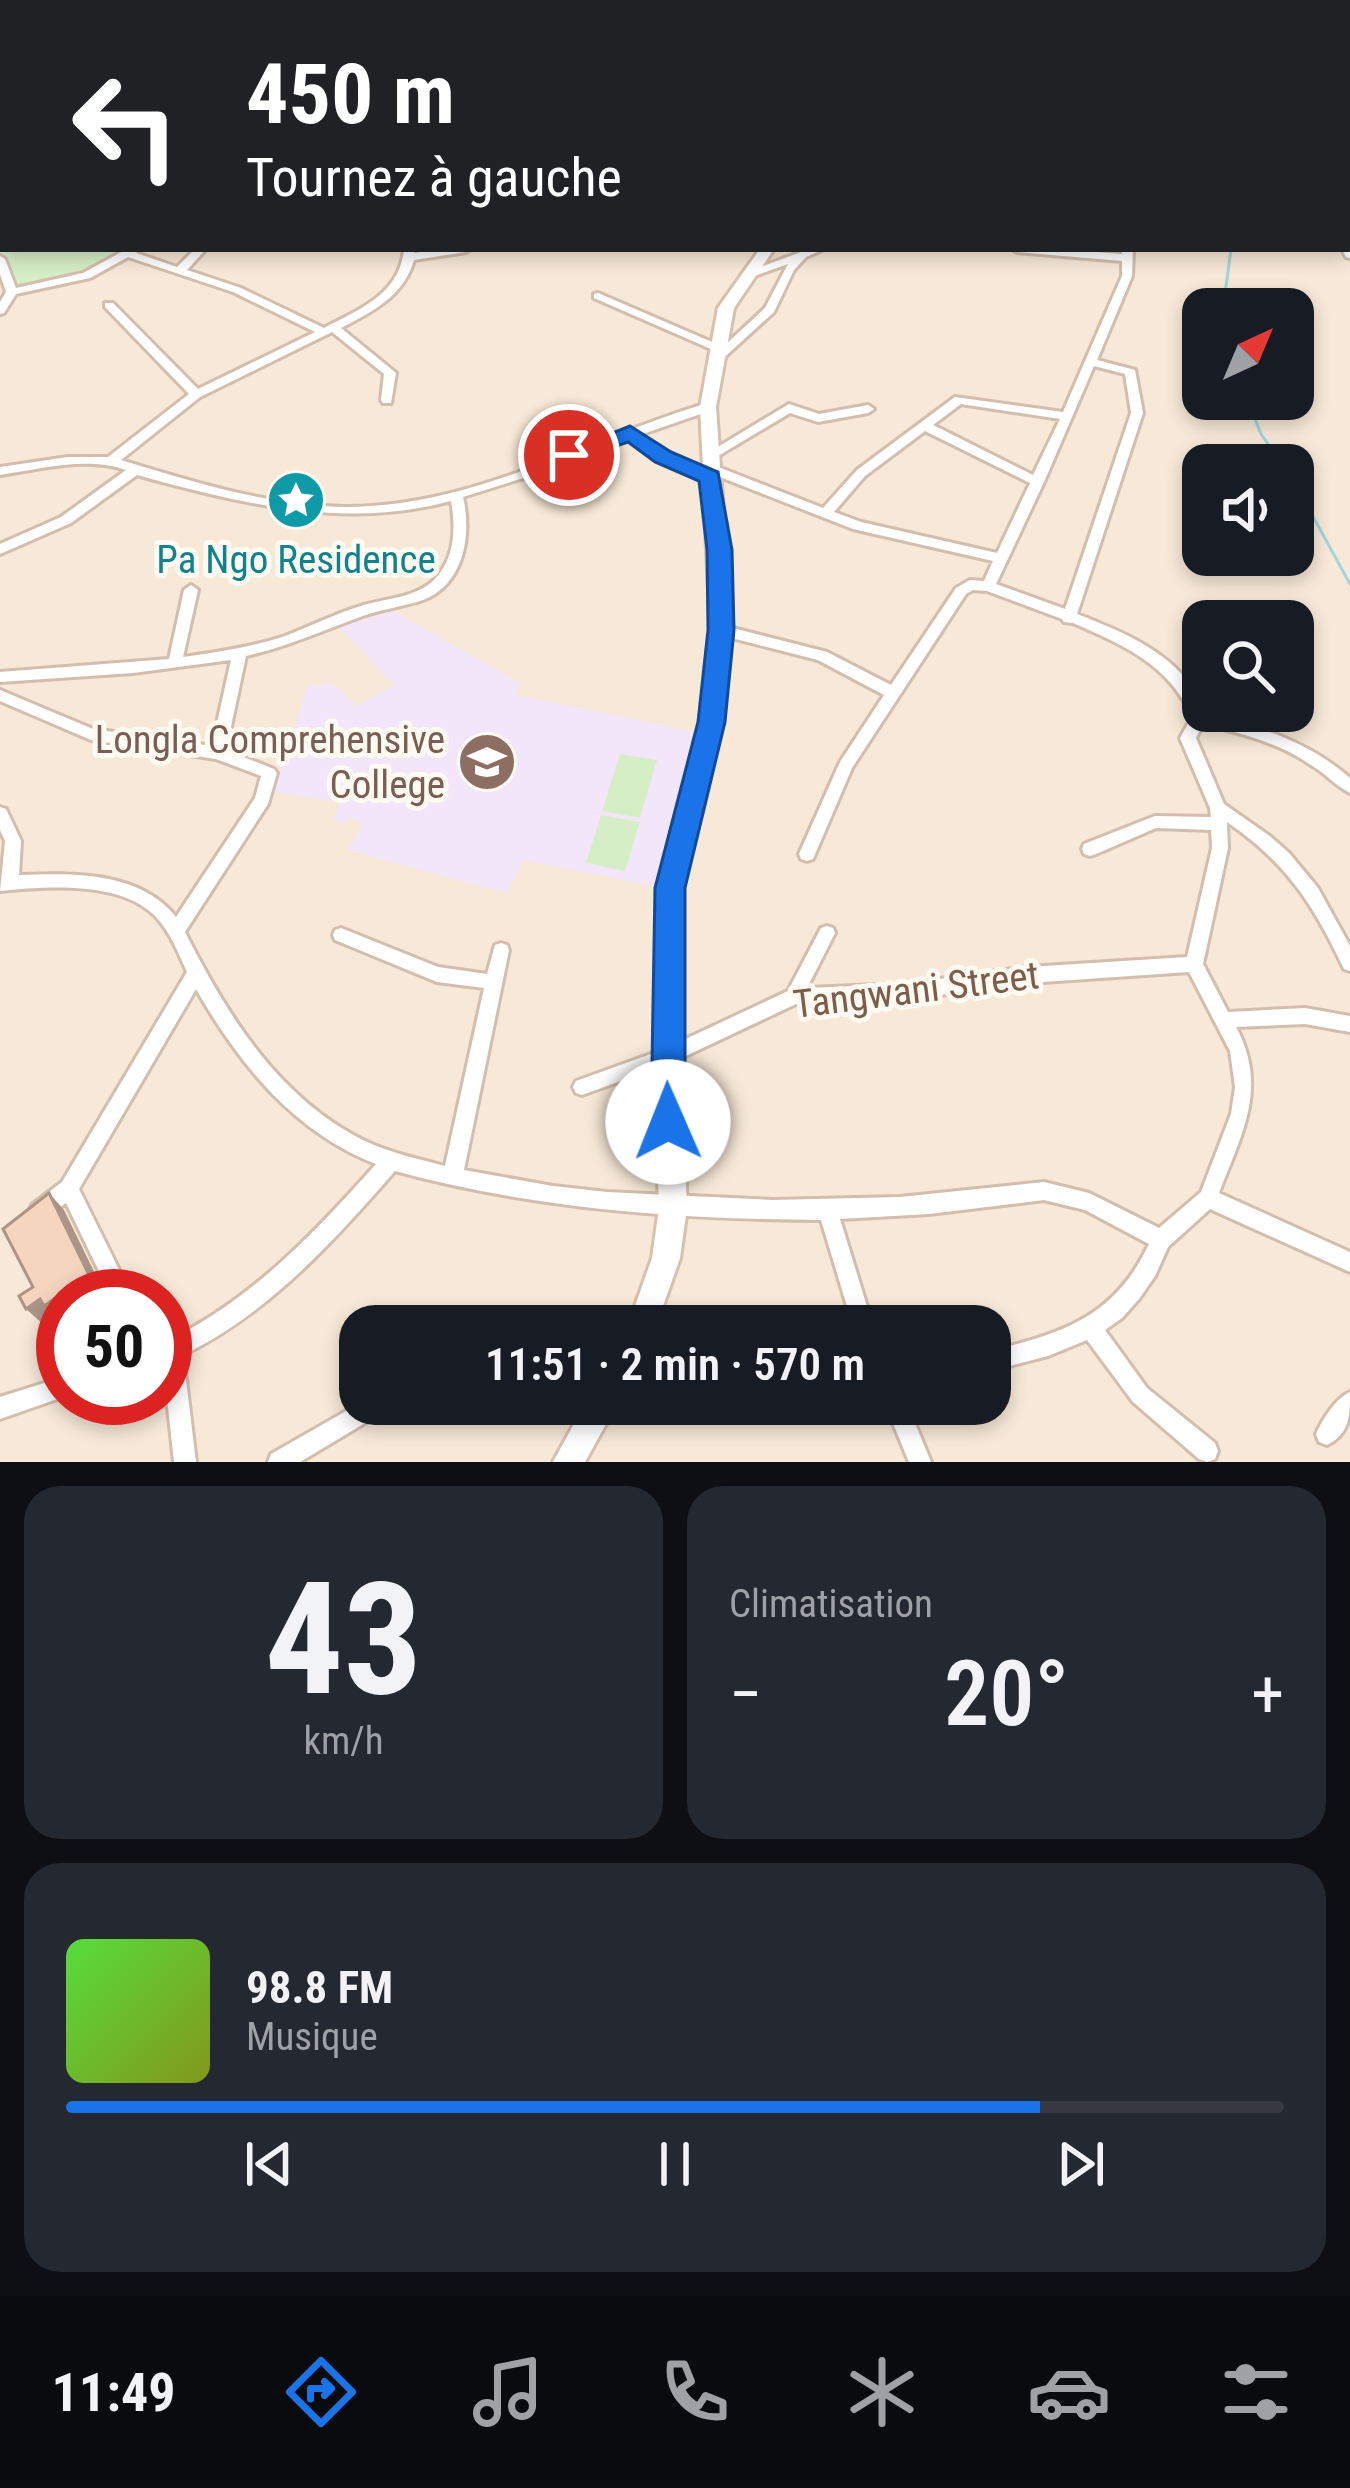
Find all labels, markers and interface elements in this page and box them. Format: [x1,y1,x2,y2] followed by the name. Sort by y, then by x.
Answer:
[246,45,455,144] text: 450 m
[48,48,204,204] icon: left
[246,146,622,209] text: Tournez à gauche
[1182,288,1314,420] north arrow
[1182,288,1314,732] map controls
[518,404,620,506] pin
[536,422,602,488] icon: arrive
[1182,444,1314,576] button: sound
[265,469,327,531] place icon: Pa Ngo Residence
[156,537,436,583] place label: Pa Ngo Residence
[1182,600,1314,732] button: search
[95,717,445,808] place label: Longla Comprehensive College
[456,731,518,793] school or university icon: Longla Comprehensive College
[791,952,1041,1028] street label: Tangwani Street
[605,1059,731,1185] position arrow
[36,1269,192,1425] speed limit sign: 50
[485,1338,865,1391] text: 11:51 · 2 min · 570 m
[265,1548,422,1731] text: 43
[729,1581,933,1627] text: Climatisation
[944,1642,1069,1747] text: 20°
[729,1656,762,1733] text: −
[1251,1656,1284,1733] text: +
[303,1718,384,1764] text: km/h
[246,1961,393,2014] text: 98.8 FM
[246,2014,378,2060] text: Musique
[236,2131,302,2197] icon: previous
[642,2131,708,2197] icon: pause
[1048,2131,1114,2197] icon: next
[279,2350,363,2434] icon: directions
[466,2350,550,2434] icon: music
[653,2350,737,2434] icon: phone
[840,2350,924,2434] icon: climate
[1027,2350,1111,2434] icon: car
[1214,2350,1298,2434] icon: filters
[52,2361,176,2424] text: 11:49

